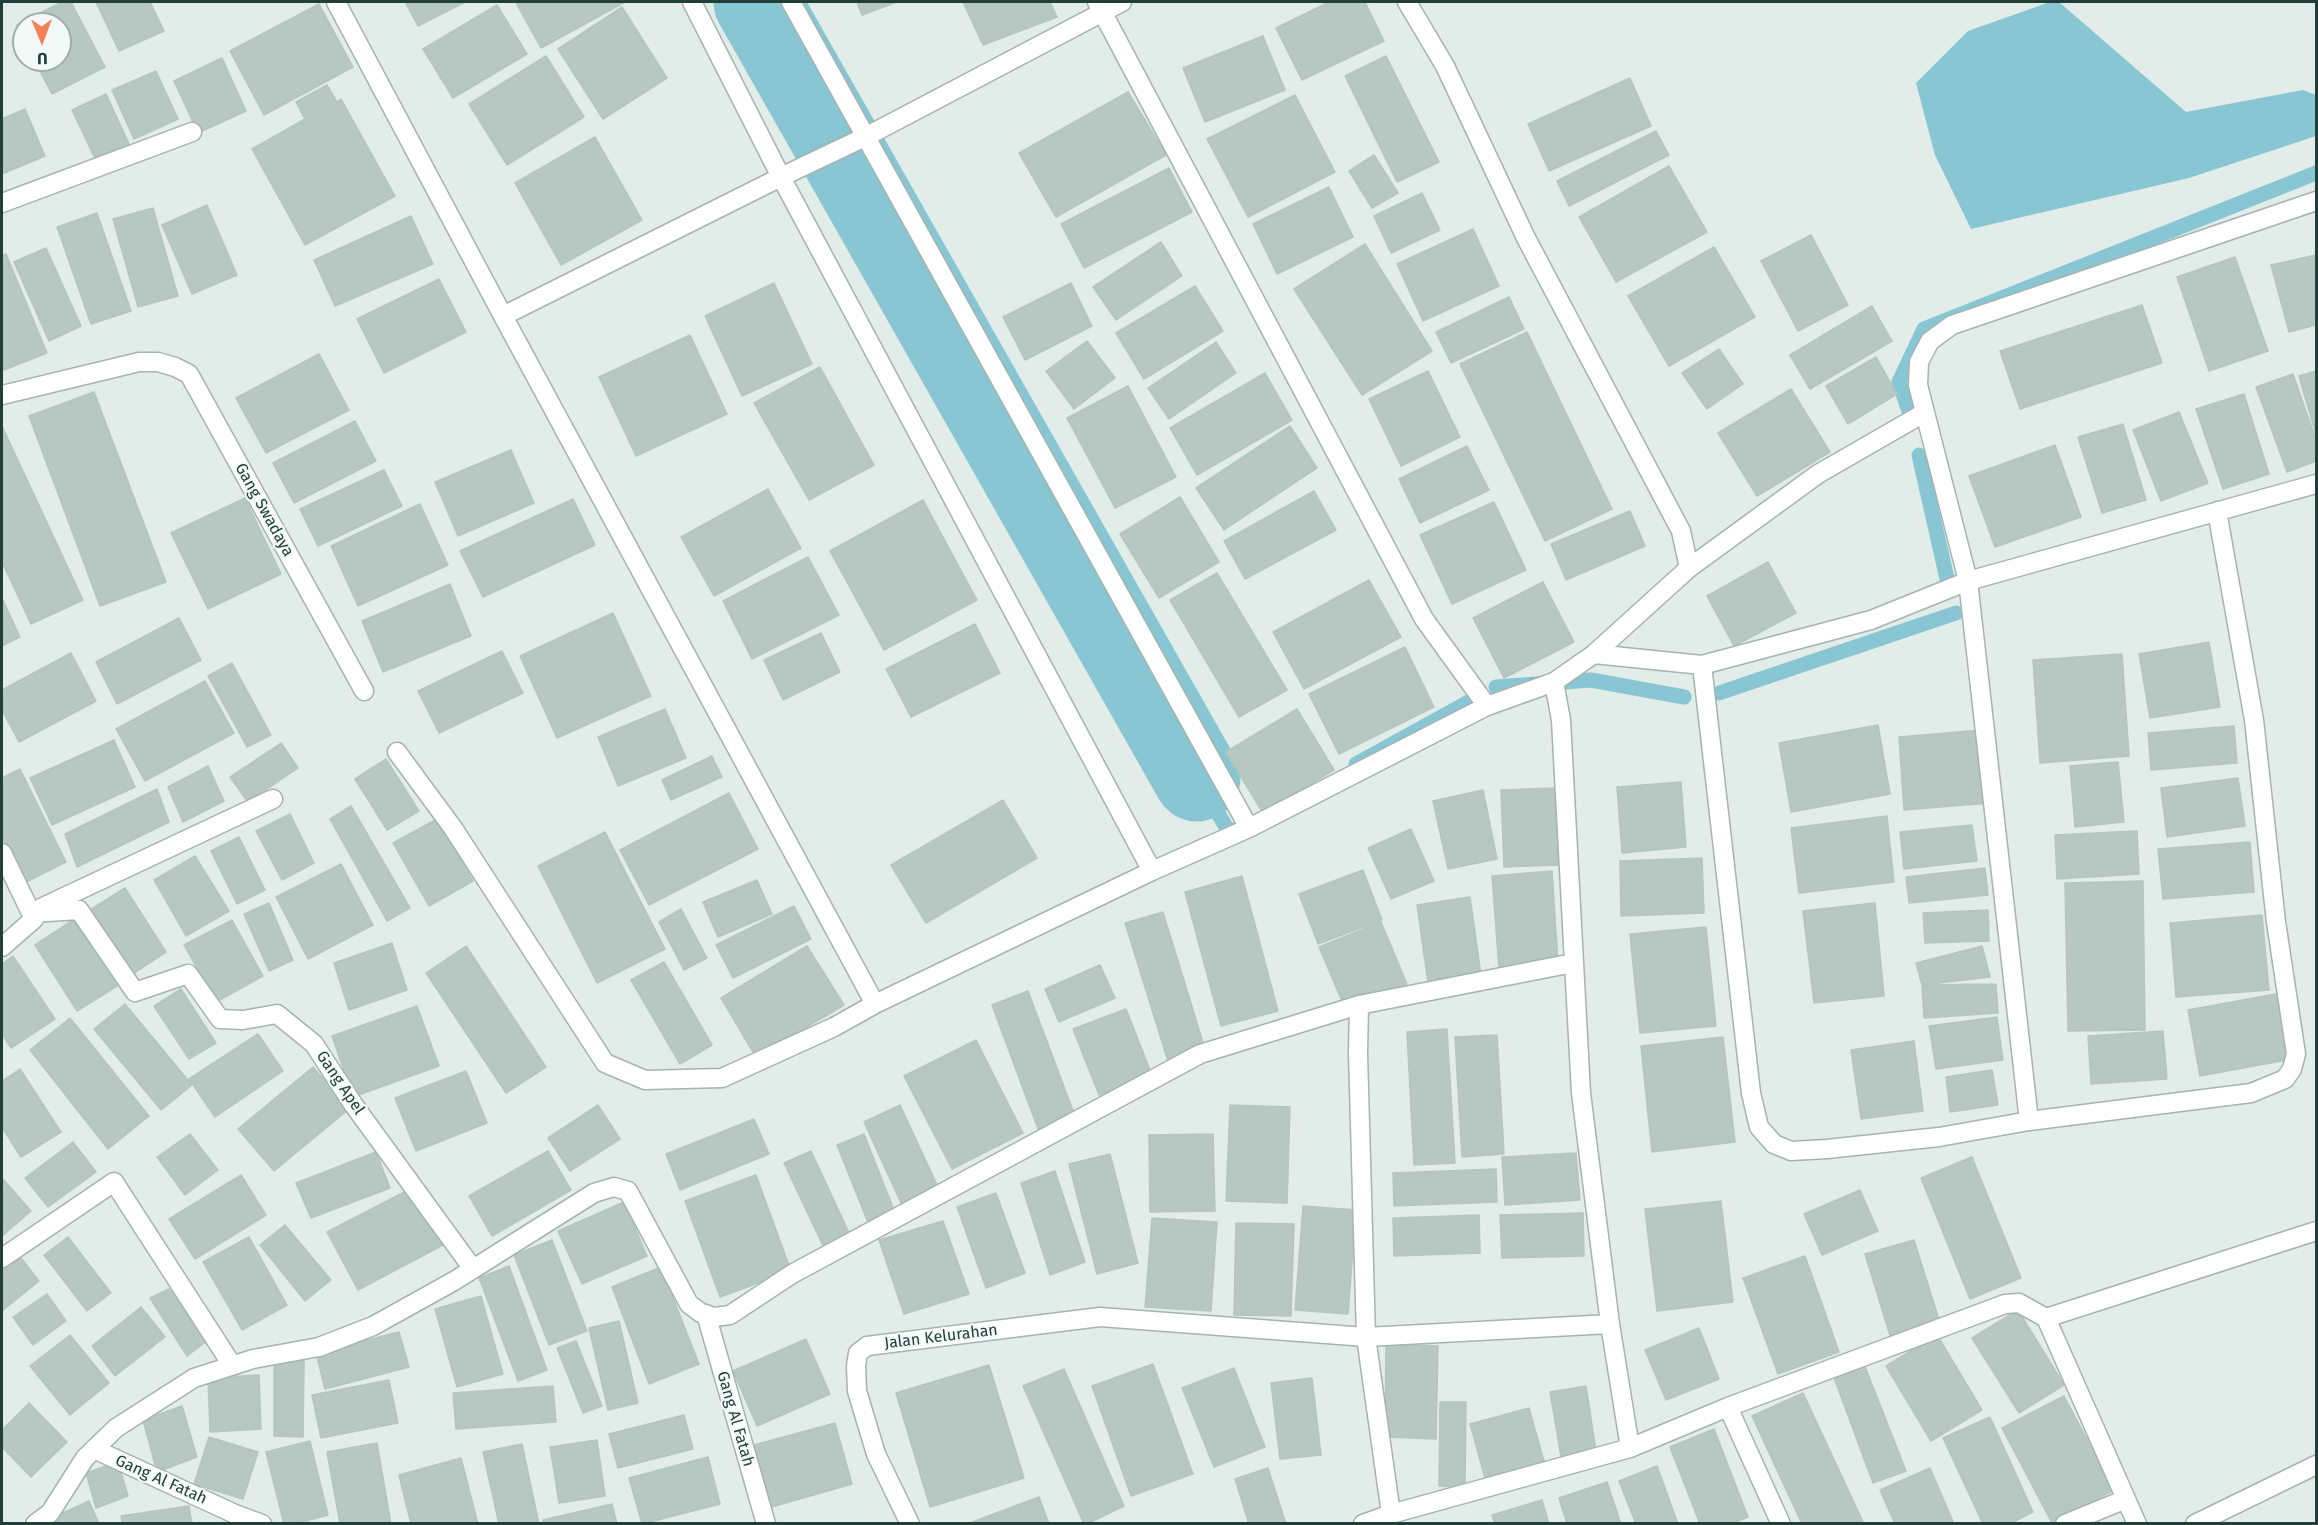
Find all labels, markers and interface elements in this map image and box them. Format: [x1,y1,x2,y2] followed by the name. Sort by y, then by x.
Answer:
[12,12,72,72] north arrow
[37,49,48,68] text: U
[230,460,298,560] street label: Gang Swadaya
[312,1047,368,1119] street label: Gang Apel
[883,1321,999,1353] street label: Jalan Kelurahan
[712,1369,758,1469] street label: Gang Al Fatah
[112,1451,210,1509] street label: Gang Al Fatah

